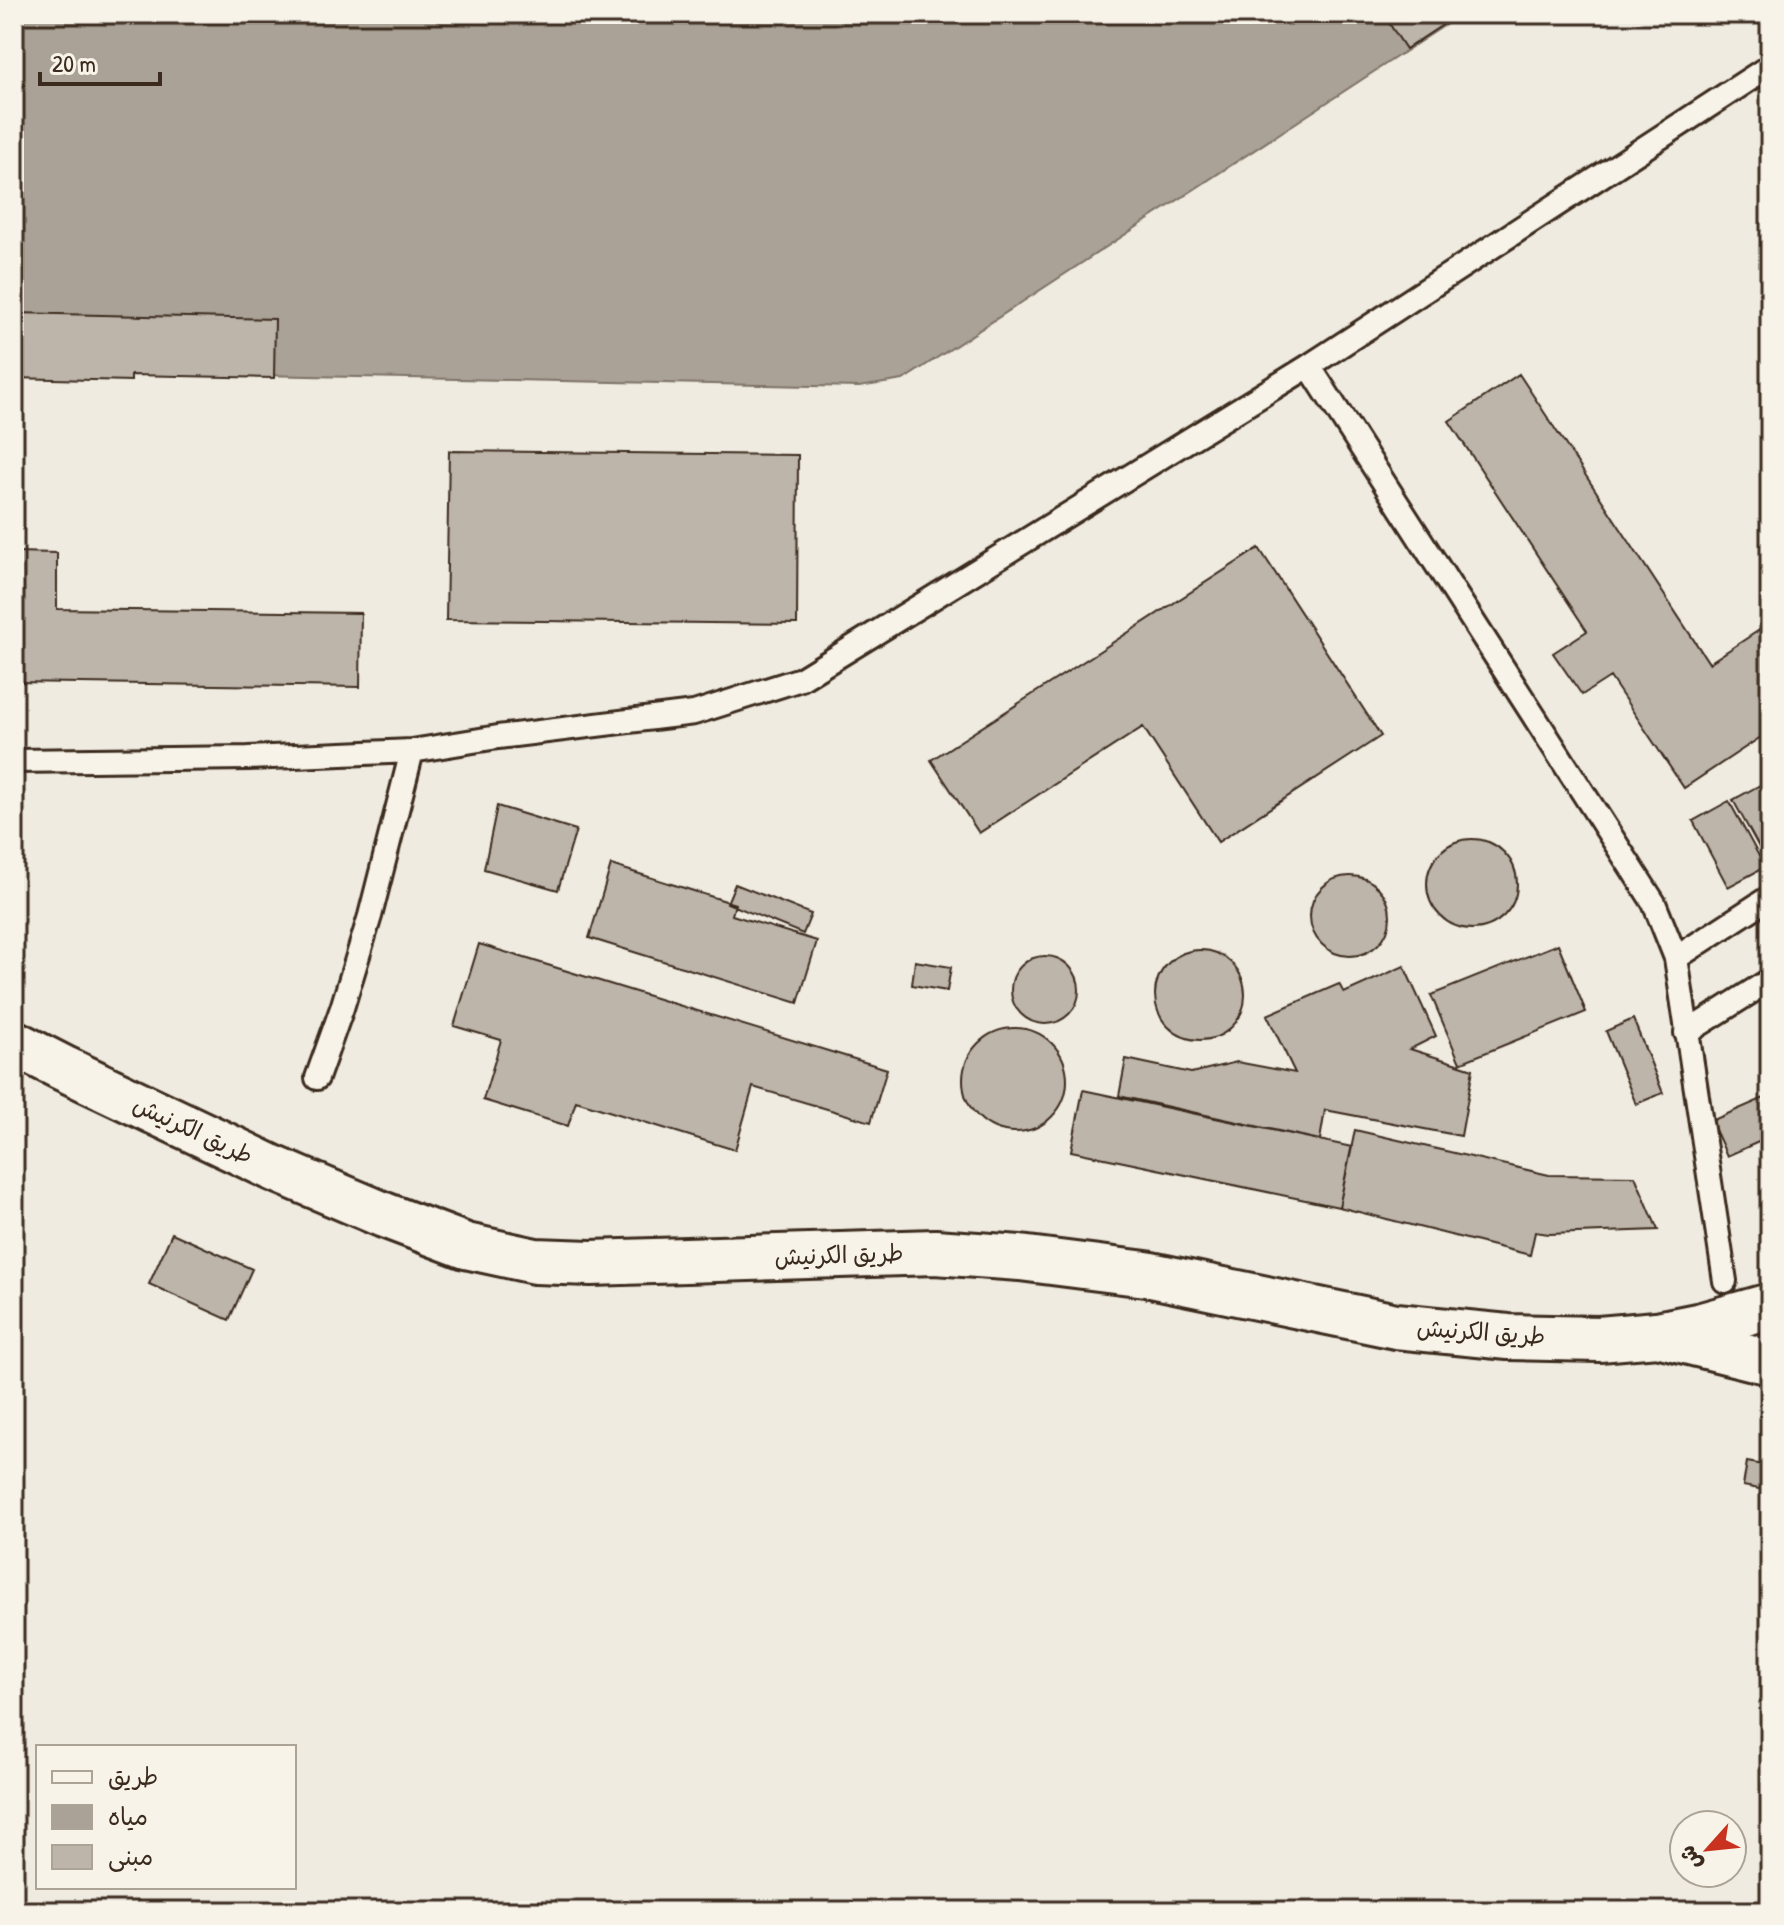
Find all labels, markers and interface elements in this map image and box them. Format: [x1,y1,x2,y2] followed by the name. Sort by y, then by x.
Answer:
[40,36,160,86] scale bar
[52,47,96,79] text: 20 m
[128,1087,259,1171] street label: طريق الكرنيش
[774,1236,904,1272] street label: طريق الكرنيش
[1416,1311,1547,1351] street label: طريق الكرنيش
[36,1745,296,1889] legend
[108,1760,158,1792] text: طريق
[108,1800,148,1832] text: مياه
[1668,1809,1748,1889] north arrow
[108,1840,153,1872] text: مبنى
[1671,1840,1709,1876] text: ش

